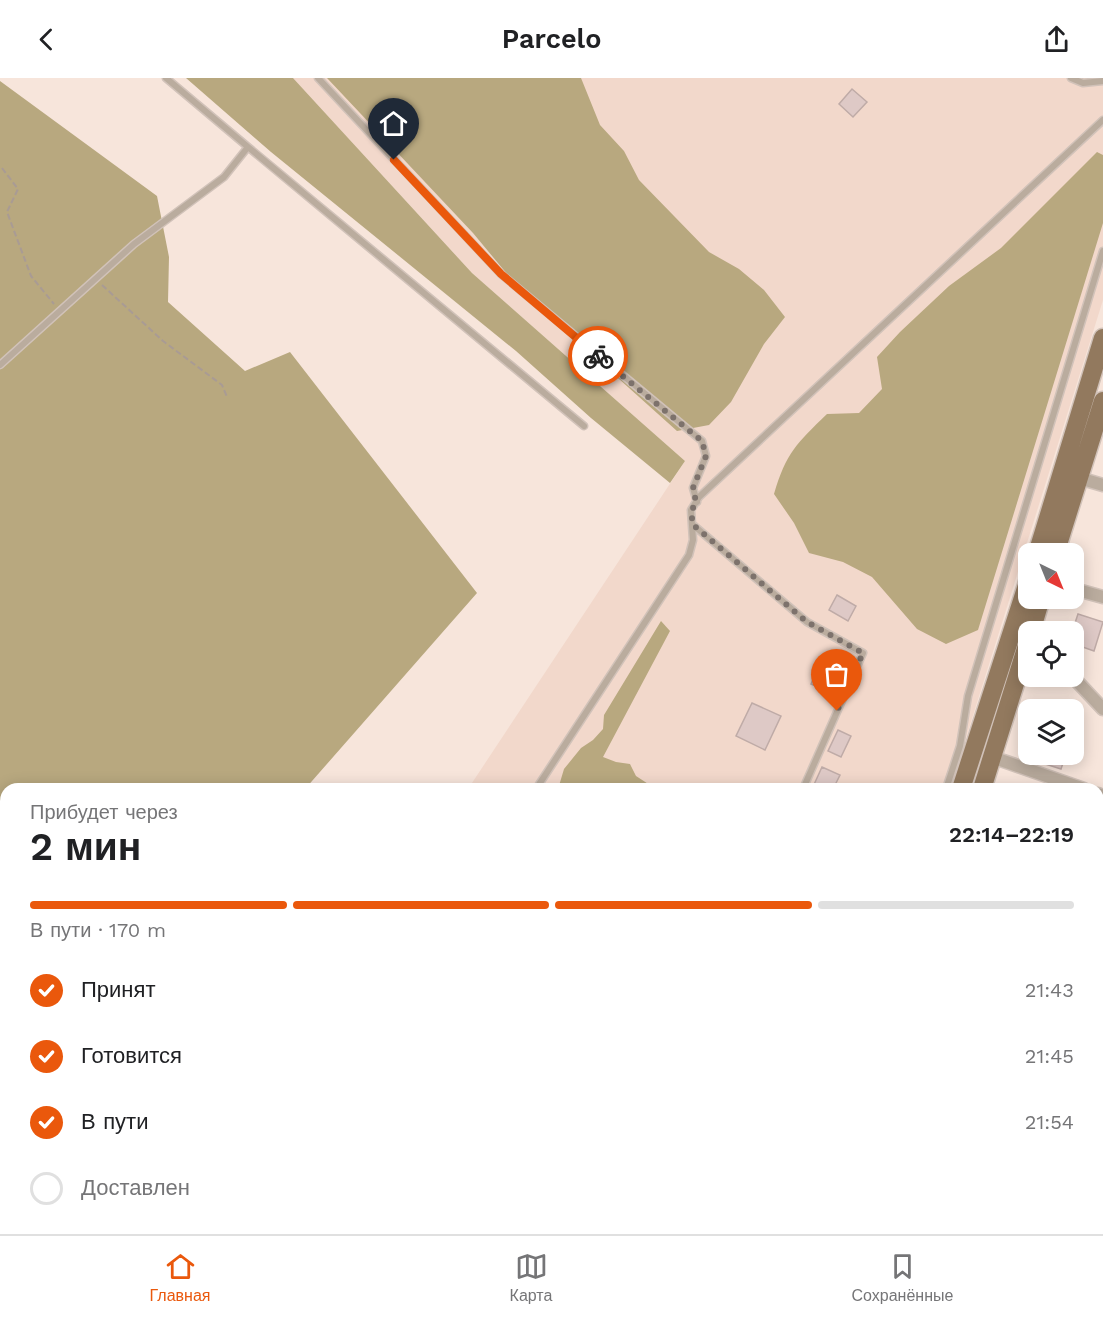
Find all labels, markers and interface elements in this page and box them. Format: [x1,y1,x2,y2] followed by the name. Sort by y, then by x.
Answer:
[30,23,63,56] icon: back
[502,23,601,55] text: Parcelo
[1040,23,1073,56] icon: share
[368,98,419,160] pin
[377,107,410,140] icon: home
[568,326,628,386] courier
[582,340,615,373] icon: bike
[1018,543,1084,609] north arrow
[1018,543,1084,765] map controls
[1018,621,1084,687] button: locate
[811,649,862,711] pin
[820,658,853,691] icon: bag
[1018,699,1084,765] button: layers
[30,800,178,824] text: Прибудет через
[949,822,1074,847] text: 22:14–22:19
[30,824,141,869] text: 2 мин
[30,918,166,942] text: В пути · 170 m
[30,974,63,1007] icon: check
[81,977,155,1002] text: Принят
[1025,978,1074,1002] text: 21:43
[30,1040,63,1073] icon: check
[81,1043,182,1068] text: Готовится
[1025,1044,1074,1068] text: 21:45
[30,1106,63,1139] icon: check
[81,1109,148,1134] text: В пути
[1025,1110,1074,1134] text: 21:54
[81,1175,190,1200] text: Доставлен
[150,1250,210,1305] tab: Главная
[510,1250,552,1305] tab: Карта
[852,1250,953,1305] tab: Сохранённые

